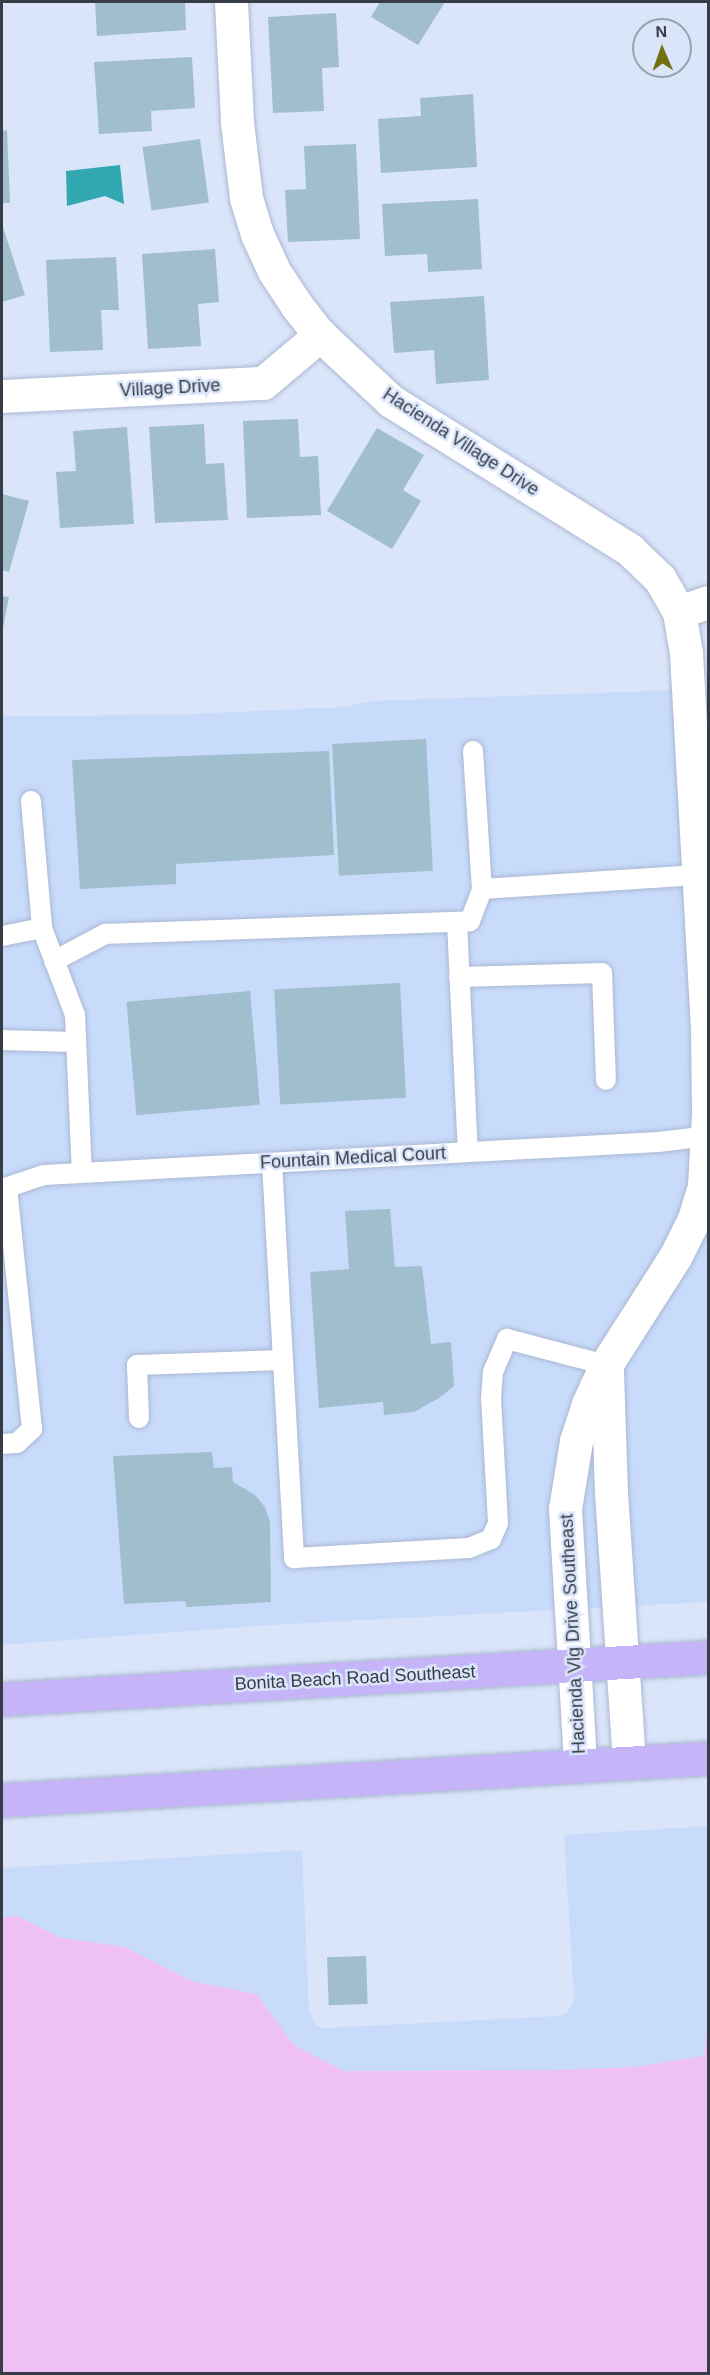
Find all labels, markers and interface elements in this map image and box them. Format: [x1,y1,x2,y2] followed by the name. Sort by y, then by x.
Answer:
[632,18,692,78] north arrow
[655,23,667,40] text: N
[119,375,221,401] street label: Village Drive
[379,383,543,501] street label: Hacienda Village Drive
[260,1142,446,1174] street label: Fountain Medical Court
[556,1514,590,1754] street label: Hacienda Vlg Drive Southeast
[234,1661,476,1695] street label: Bonita Beach Road Southeast

